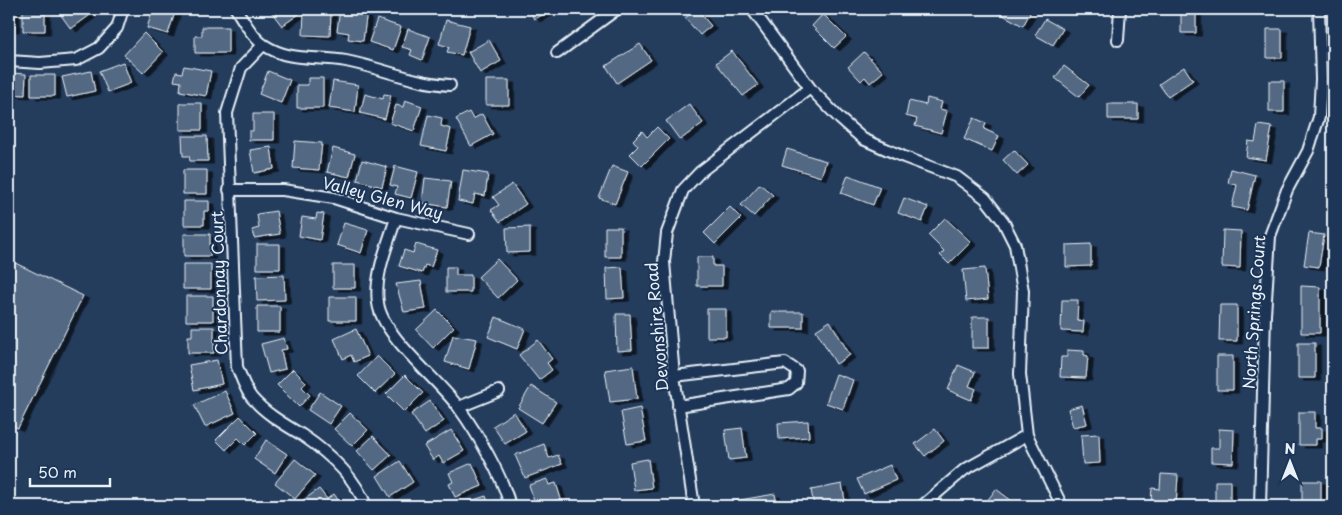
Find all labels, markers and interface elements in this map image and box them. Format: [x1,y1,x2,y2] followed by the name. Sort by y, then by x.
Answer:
[320,169,446,225] street label: Valley Glen Way
[203,210,233,355] street label: Chardonnay Court
[1236,234,1270,390] street label: North Springs Court
[638,261,674,393] street label: Devonshire Road
[1264,438,1314,488] north arrow
[1284,438,1296,459] text: N
[30,455,110,487] scale bar
[38,460,77,483] text: 50 m

